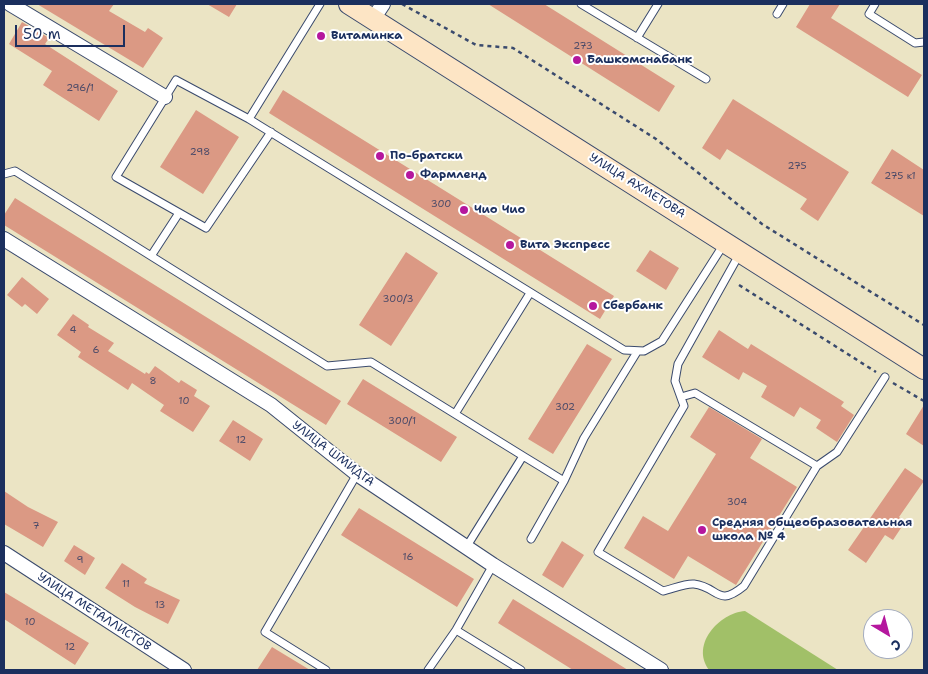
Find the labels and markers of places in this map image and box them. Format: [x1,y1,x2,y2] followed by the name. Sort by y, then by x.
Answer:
[331,29,402,43] place label: Витаминка
[315,30,327,42] marker: Витаминка
[587,53,692,67] place label: Башкомснабанк
[571,54,583,66] marker: Башкомснабанк
[390,149,463,163] place label: По-братски
[374,150,386,162] marker: По-братски
[420,168,487,182] place label: Фармленд
[404,169,416,181] marker: Фармленд
[474,203,525,217] place label: Чио Чио
[458,204,470,216] marker: Чио Чио
[520,238,610,252] place label: Вита Экспресс
[504,239,516,251] marker: Вита Экспресс
[603,299,663,313] place label: Сбербанк
[587,300,599,312] marker: Сбербанк
[712,516,912,544] place label: Средняя общеобразовательная школа № 4
[696,524,708,536] marker: Средняя общеобразовательная школа № 4

